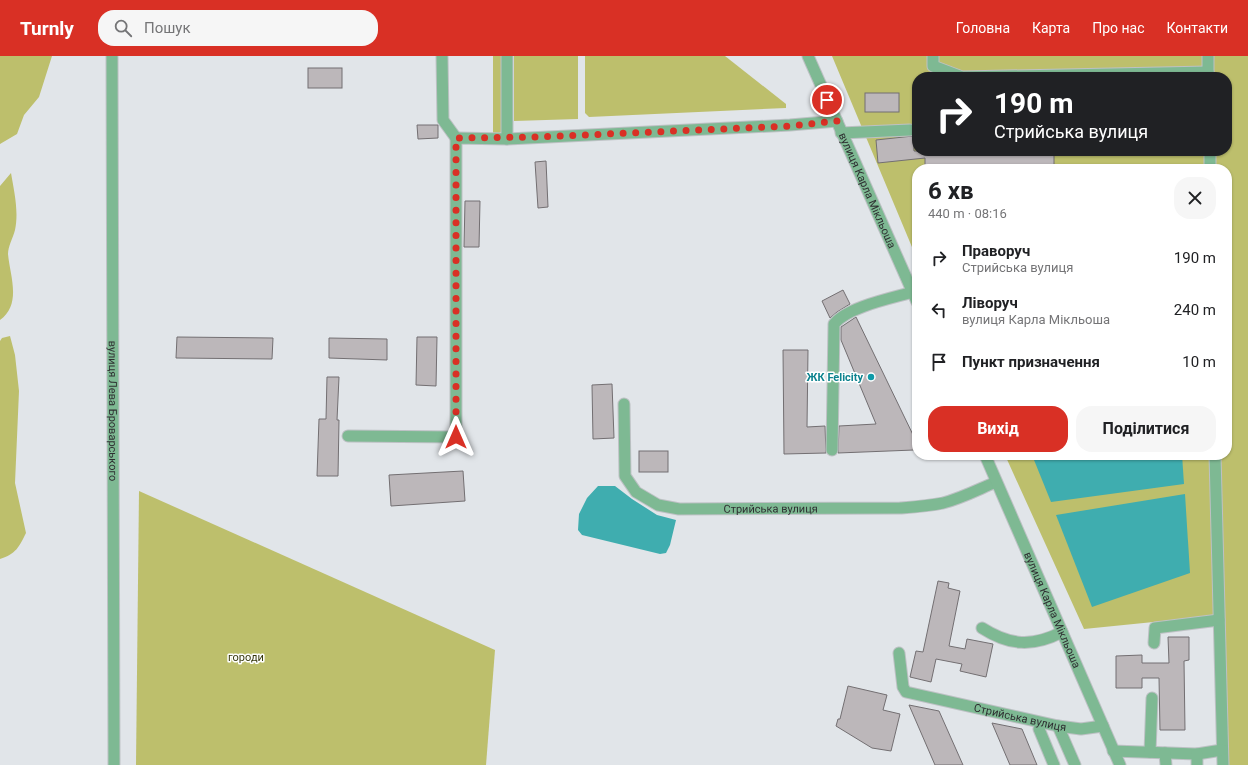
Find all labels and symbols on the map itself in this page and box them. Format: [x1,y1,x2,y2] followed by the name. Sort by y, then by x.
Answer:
[810,83,844,117] pin
[836,130,899,250] street label: вулиця Карла Мікльоша
[106,341,120,481] street label: вулиця Лева Броварського
[807,371,863,384] place label: ЖК Felicity
[866,372,876,382] marker: ЖК Felicity
[435,416,477,458] position arrow
[723,502,818,515] street label: Стрийська вулиця
[1021,550,1083,670] street label: вулиця Карла Мікльоша
[228,651,264,664] park label: городи
[973,701,1067,734] street label: Стрийська вулиця

